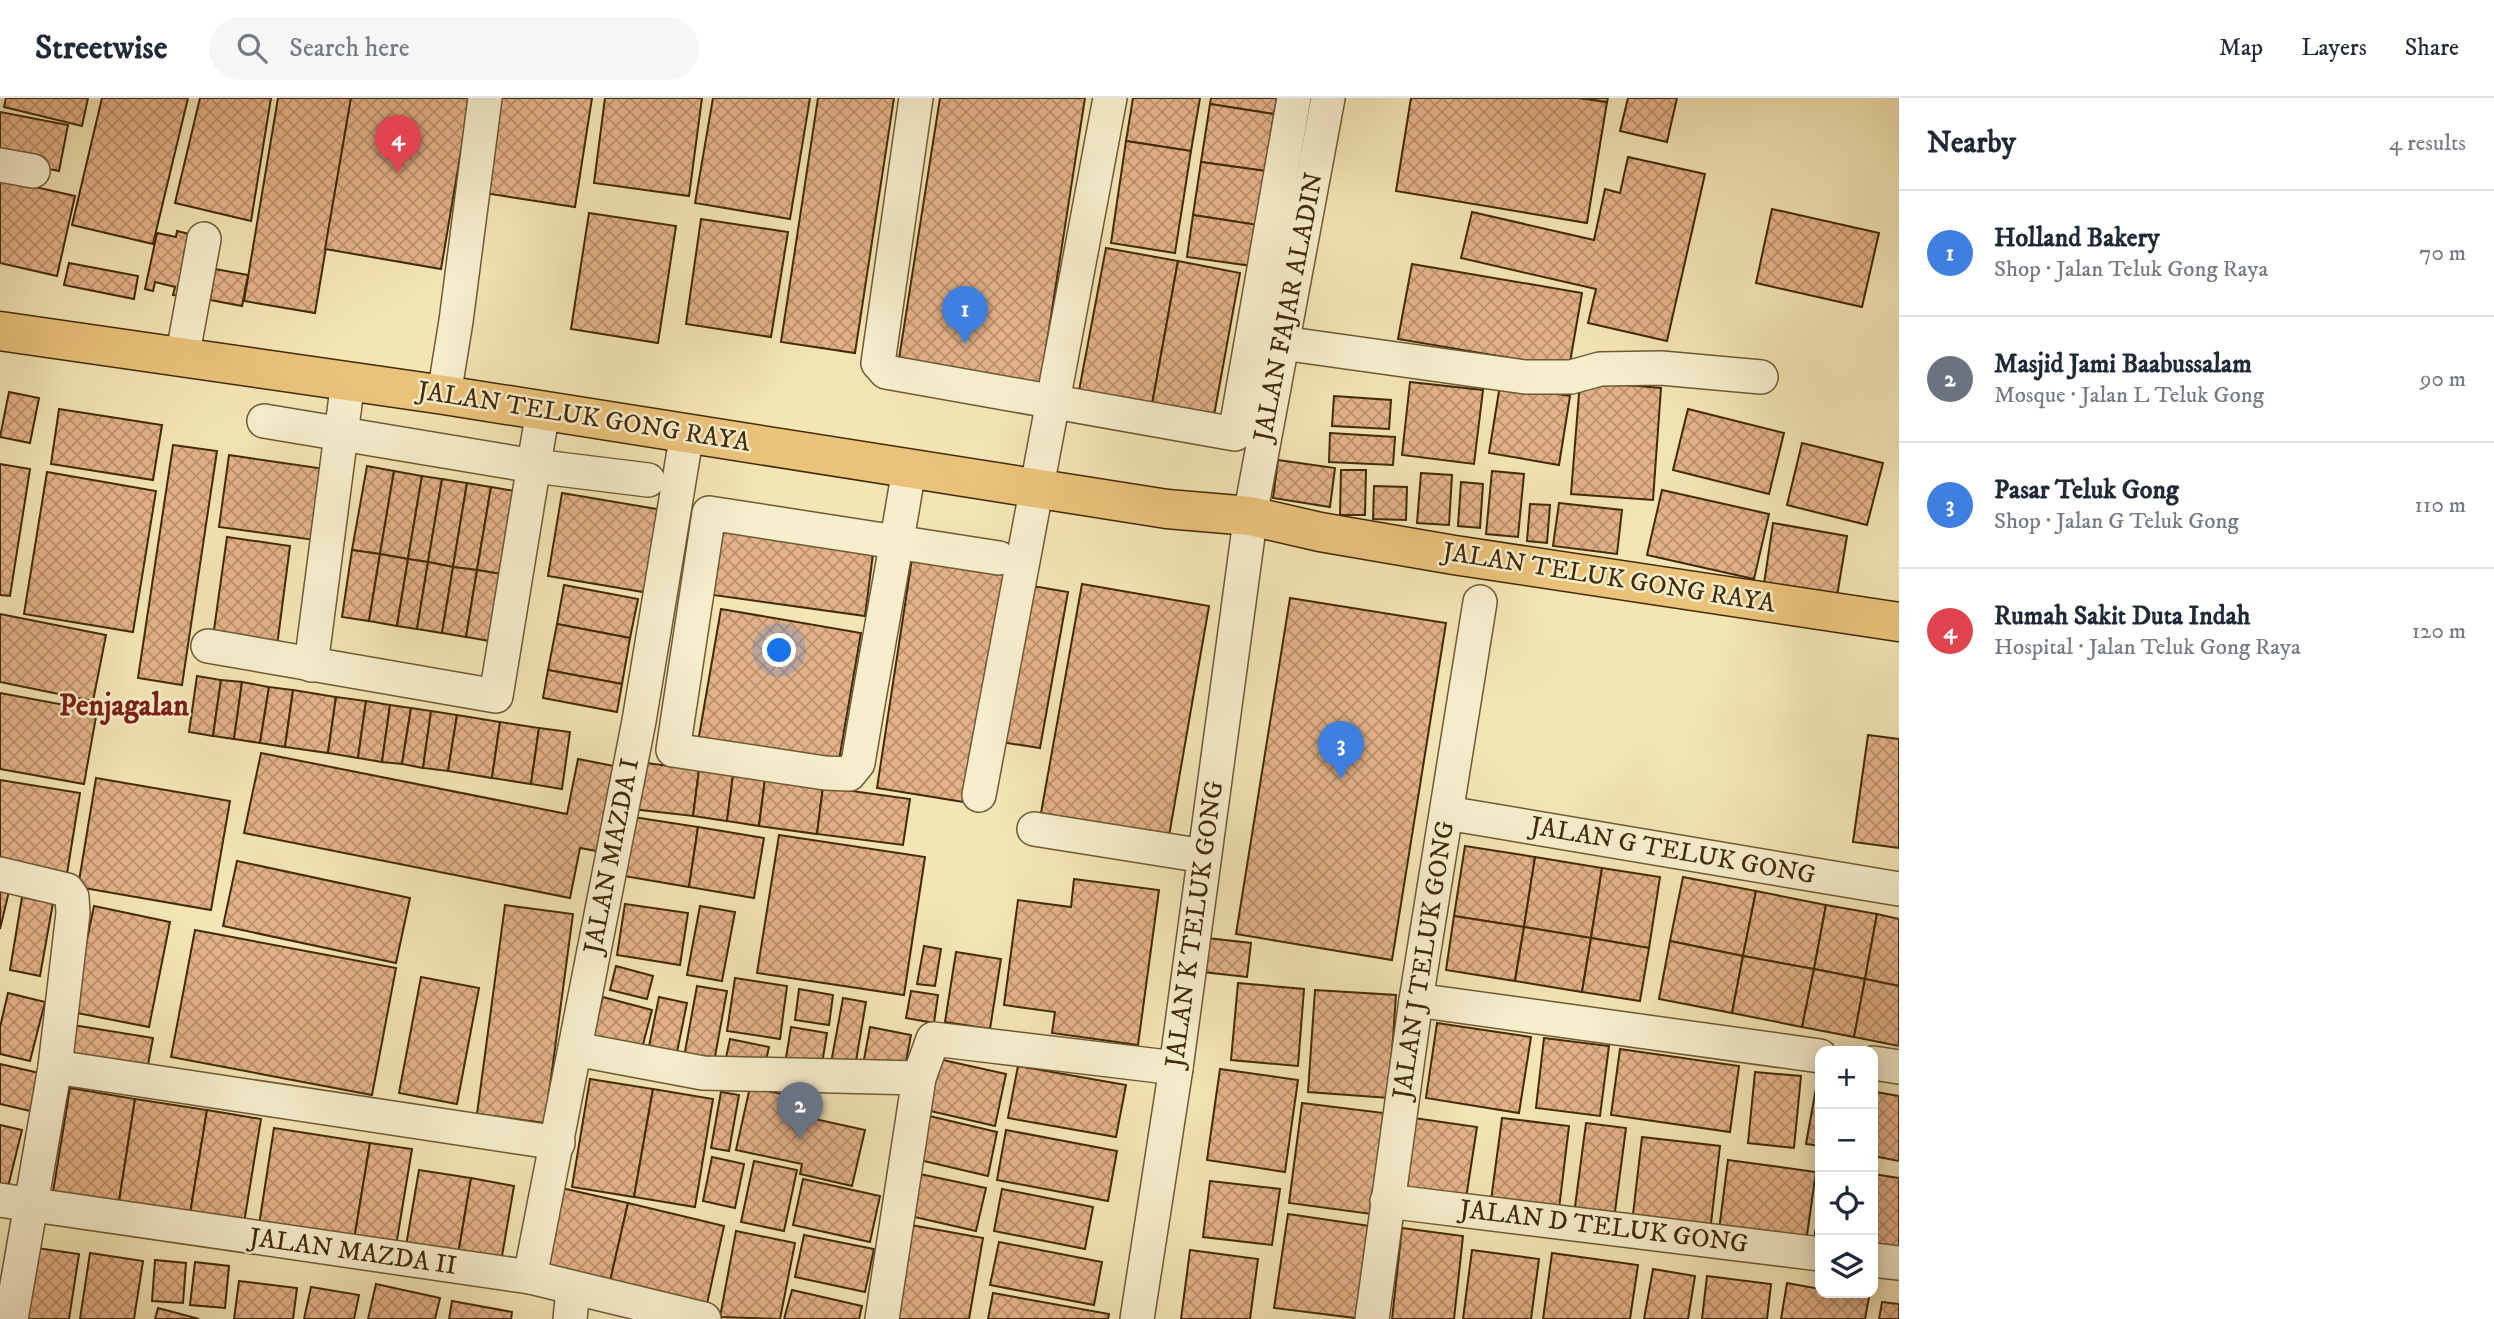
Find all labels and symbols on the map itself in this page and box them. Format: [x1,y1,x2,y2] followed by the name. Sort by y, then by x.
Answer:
[375,115,421,173] pin: 4
[1246,170,1331,446] street label: JALAN FAJAR ALADIN
[942,286,988,344] pin: 1
[413,374,753,460] street label: JALAN TELUK GONG RAYA
[1438,535,1778,621] street label: JALAN TELUK GONG RAYA
[762,633,796,667] your location
[59,688,189,725] district label: Penjagalan
[1318,721,1364,779] pin: 3
[577,756,647,958] street label: JALAN MAZDA I
[1158,779,1231,1071] street label: JALAN K TELUK GONG
[1526,809,1818,892] street label: JALAN G TELUK GONG
[1385,819,1462,1103] street label: JALAN J TELUK GONG
[777,1082,823,1140] pin: 2
[1456,1193,1750,1261] street label: JALAN D TELUK GONG
[245,1221,459,1283] street label: JALAN MAZDA II

